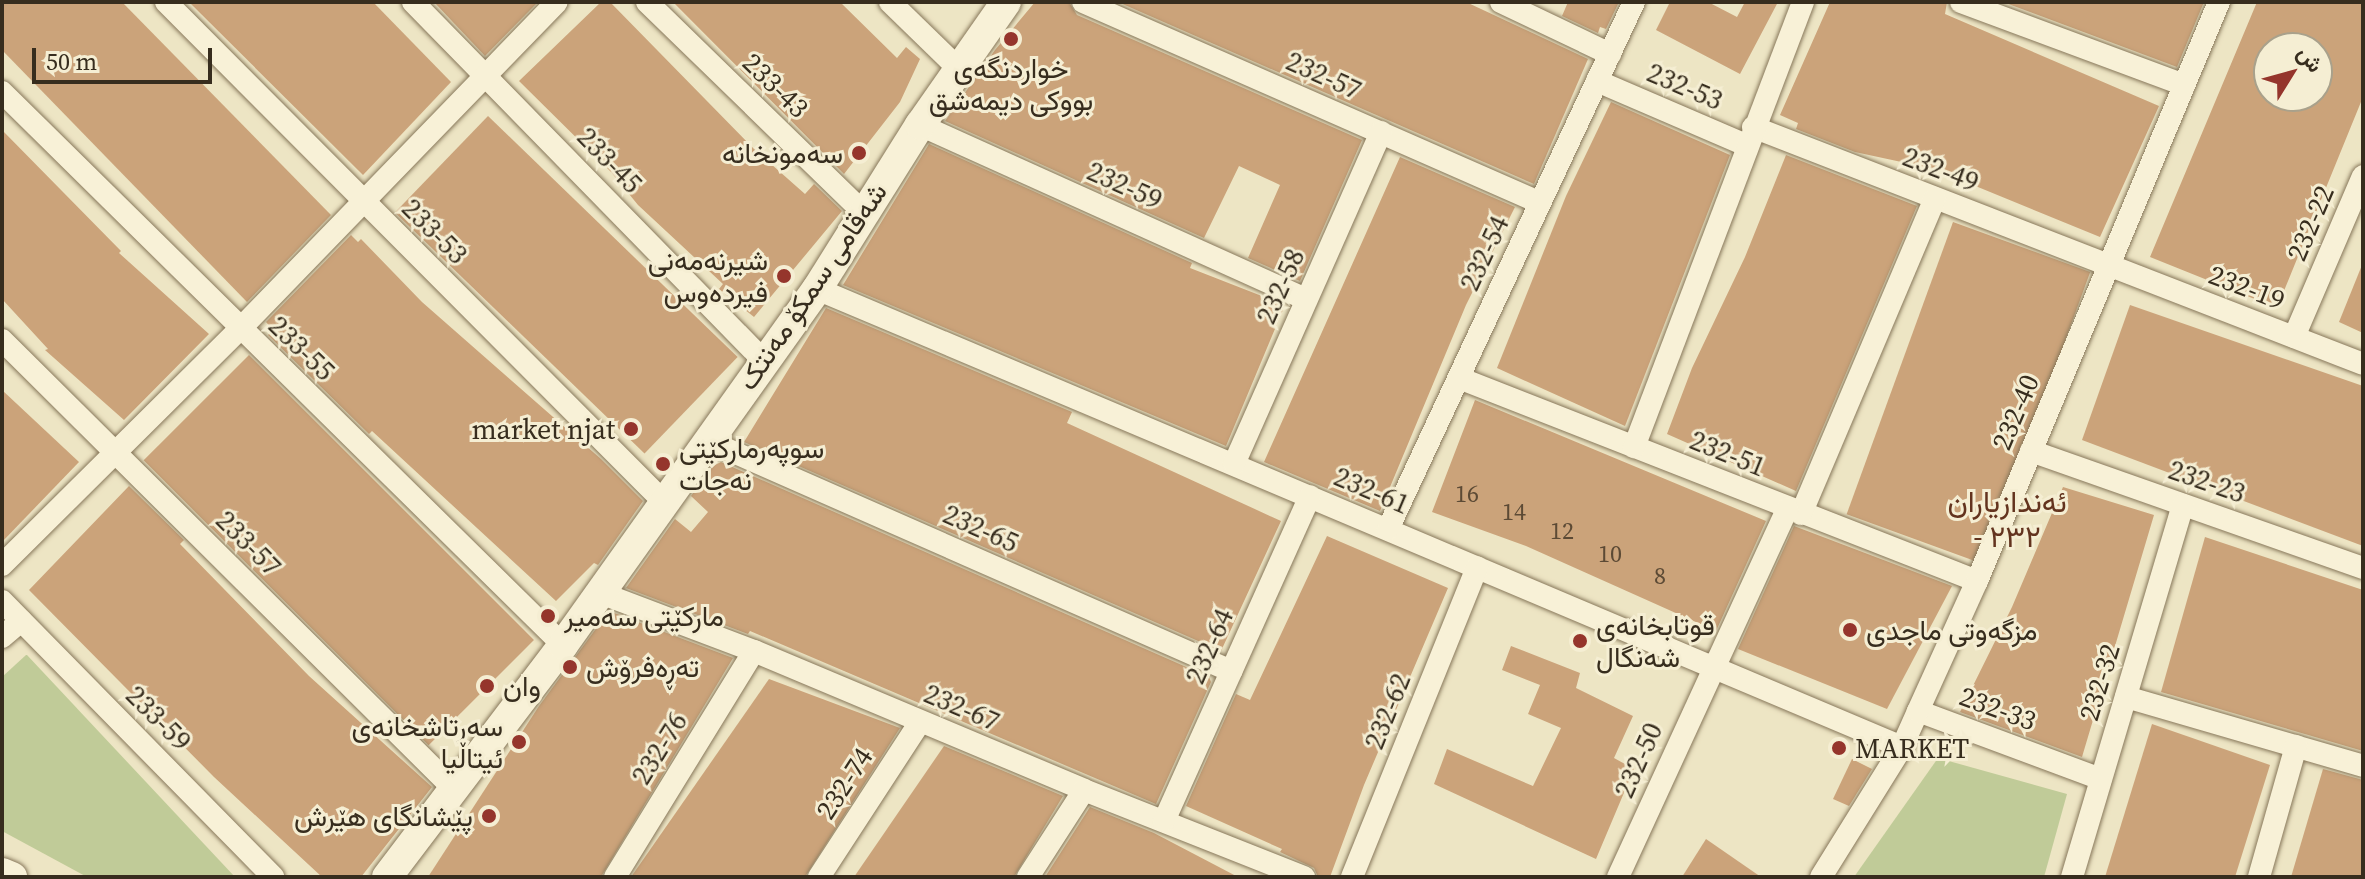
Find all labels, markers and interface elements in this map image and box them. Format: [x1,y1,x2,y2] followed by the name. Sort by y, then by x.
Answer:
[1002,30,1020,48] marker: خواردنگەی بووکی دیمەشق
[36,32,216,82] scale bar
[2253,32,2333,112] north arrow
[2291,39,2331,78] text: ش
[1281,44,1367,106] street label: 232-57
[46,45,97,78] text: 50 m
[736,46,816,124] street label: 233-43
[929,51,1093,117] place label: خواردنگەی بووکی دیمەشق
[1642,55,1728,117] street label: 232-53
[571,120,649,200] street label: 233-45
[722,136,843,170] place label: سەمونخانە
[1898,139,1984,199] street label: 232-49
[850,144,868,162] marker: سەمونخانە
[1082,154,1168,216] street label: 232-59
[730,176,894,396] street label: شەقامی سمکۆ مەنتک
[2279,180,2341,266] street label: 232-22
[395,191,475,271] street label: 233-53
[1452,210,1516,296] street label: 232-54
[648,243,768,309] place label: شیرنەمەنی فیردەوس
[1249,243,1311,329] street label: 232-58
[2204,257,2290,317] street label: 232-19
[775,267,793,285] marker: شیرنەمەنی فیردەوس
[262,309,342,387] street label: 233-55
[1984,369,2046,455] street label: 232-40
[471,412,615,446] place label: market njat
[622,420,640,438] marker: market njat
[1685,423,1771,483] street label: 232-51
[679,431,824,497] place label: سوپەرمارکێتی نەجات
[2164,452,2250,510] street label: 232-23
[654,455,672,473] marker: سوپەرمارکێتی نەجات
[1329,459,1415,521] street label: 232-61
[1455,480,1479,508] house number: 16
[1947,484,2067,554] district label: ئەندازیاران - ٢٣٢
[938,497,1024,559] street label: 232-65
[1502,498,1526,526] house number: 14
[209,503,289,583] street label: 233-57
[1550,517,1574,545] house number: 12
[1598,540,1622,568] house number: 10
[1654,562,1666,590] house number: 8
[564,599,724,633] place label: مارکێتی سەمیر
[1178,603,1240,689] street label: 232-64
[539,607,557,625] marker: مارکێتی سەمیر
[1596,608,1715,674] place label: قوتابخانەی شەنگال
[1866,613,2037,647] place label: مزگەوتی ماجدی
[1841,621,1859,639] marker: مزگەوتی ماجدی
[1571,632,1589,650] marker: قوتابخانەی شەنگال
[2071,639,2127,725] street label: 232-32
[586,650,699,684] place label: تەڕەفرۆش
[561,658,579,676] marker: تەڕەفرۆش
[1357,668,1417,754] street label: 232-62
[503,669,541,703] place label: وان
[919,676,1005,738] street label: 232-67
[478,677,496,695] marker: وان
[119,678,199,758] street label: 233-59
[1955,679,2041,737] street label: 232-33
[624,706,694,790] street label: 232-76
[351,709,503,775] place label: سەرتاشخانەی ئیتاڵیا
[1607,717,1669,803] street label: 232-50
[1855,731,1969,765] place label: MARKET
[510,733,528,751] marker: سەرتاشخانەی ئیتاڵیا
[1830,739,1848,757] marker: MARKET
[808,741,880,825] street label: 232-74
[294,799,473,833] place label: پێشانگای هێرش
[480,807,498,825] marker: پێشانگای هێرش

